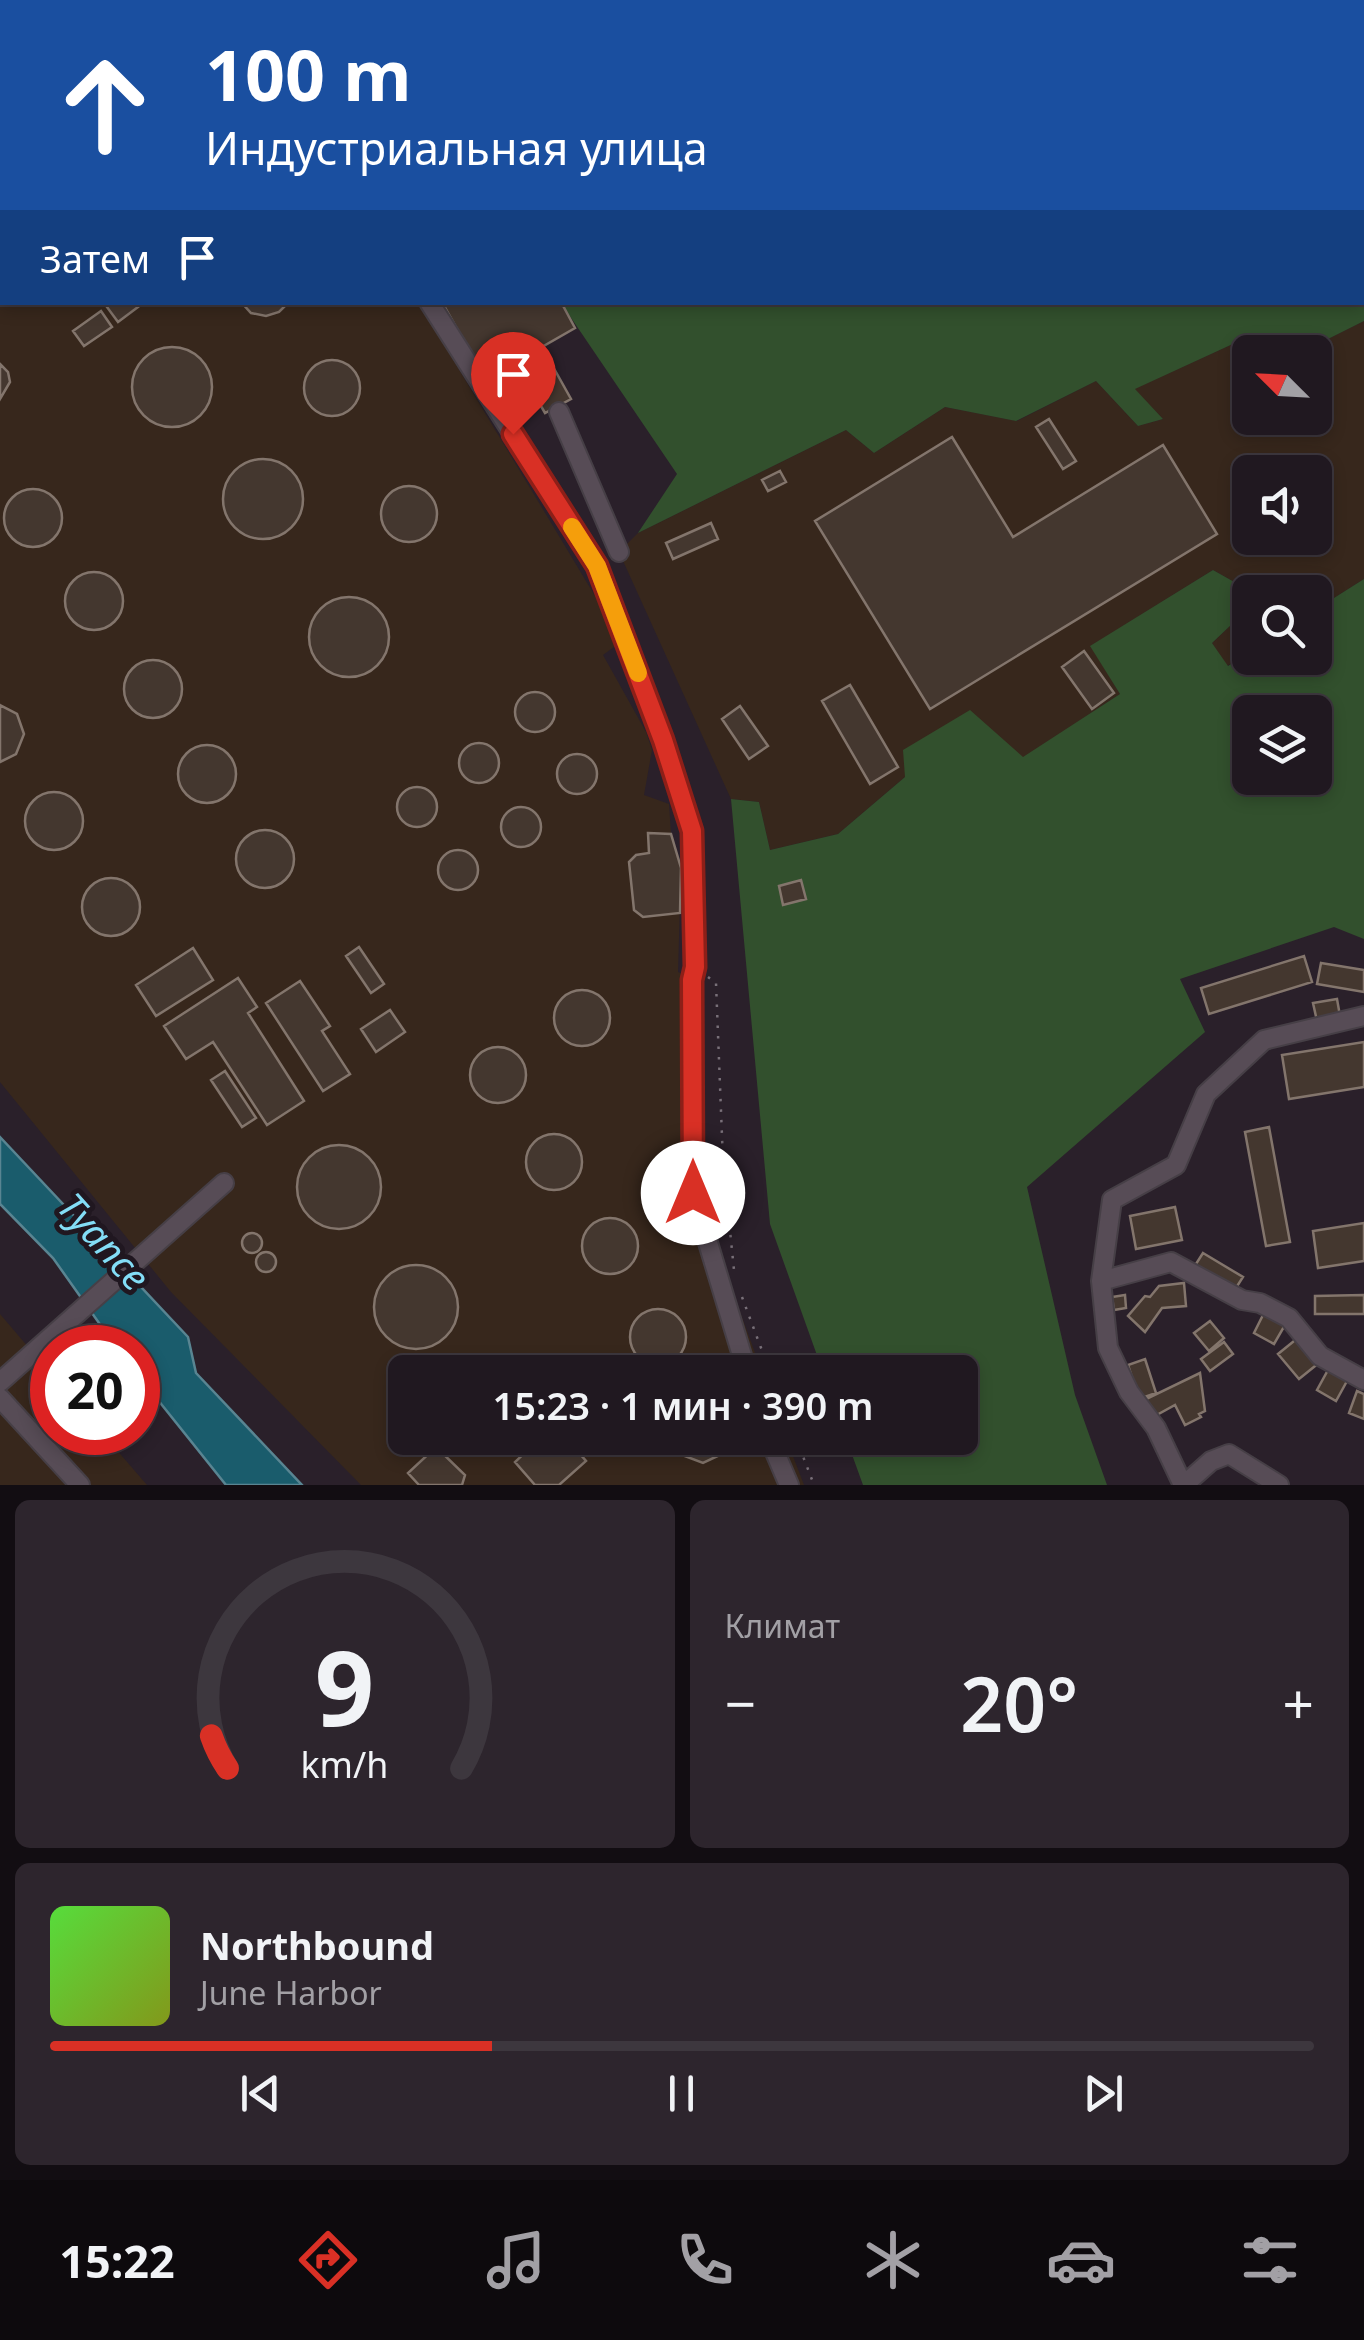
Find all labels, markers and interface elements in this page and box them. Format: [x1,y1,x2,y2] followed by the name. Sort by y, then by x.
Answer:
[205,26,412,122] text: 100 m
[40,40,170,170] icon: ahead
[205,117,708,178] text: Индустриальная улица
[170,230,225,285] icon: arrive
[40,232,150,284] text: Затем
[471,332,556,435] pin
[1232,335,1332,435] north arrow
[1232,335,1332,795] map controls
[486,347,541,402] icon: arrive
[1232,455,1332,555] button: sound
[1232,575,1332,675] button: search
[1232,695,1332,795] button: layers
[641,1141,745,1245] position arrow
[47,1181,162,1301] water label: Туапсе
[30,1325,160,1455] speed limit sign: 20
[492,1379,874,1431] text: 15:23 · 1 мин · 390 m
[725,1604,840,1647] text: Климат
[315,1615,375,1756] text: 9
[960,1652,1078,1754] text: 20°
[725,1665,756,1740] text: −
[1283,1665,1314,1740] text: +
[301,1740,389,1788] text: km/h
[200,1919,434,1971] text: Northbound
[200,1971,382,2014] text: June Harbor
[233,2066,288,2121] icon: previous
[654,2066,709,2121] icon: pause
[1076,2066,1131,2121] icon: next
[293,2225,363,2295] icon: directions
[481,2225,551,2295] icon: music
[670,2225,740,2295] icon: phone
[858,2225,928,2295] icon: climate
[1046,2225,1116,2295] icon: car
[1235,2225,1305,2295] icon: filters
[59,2230,175,2291] text: 15:22

